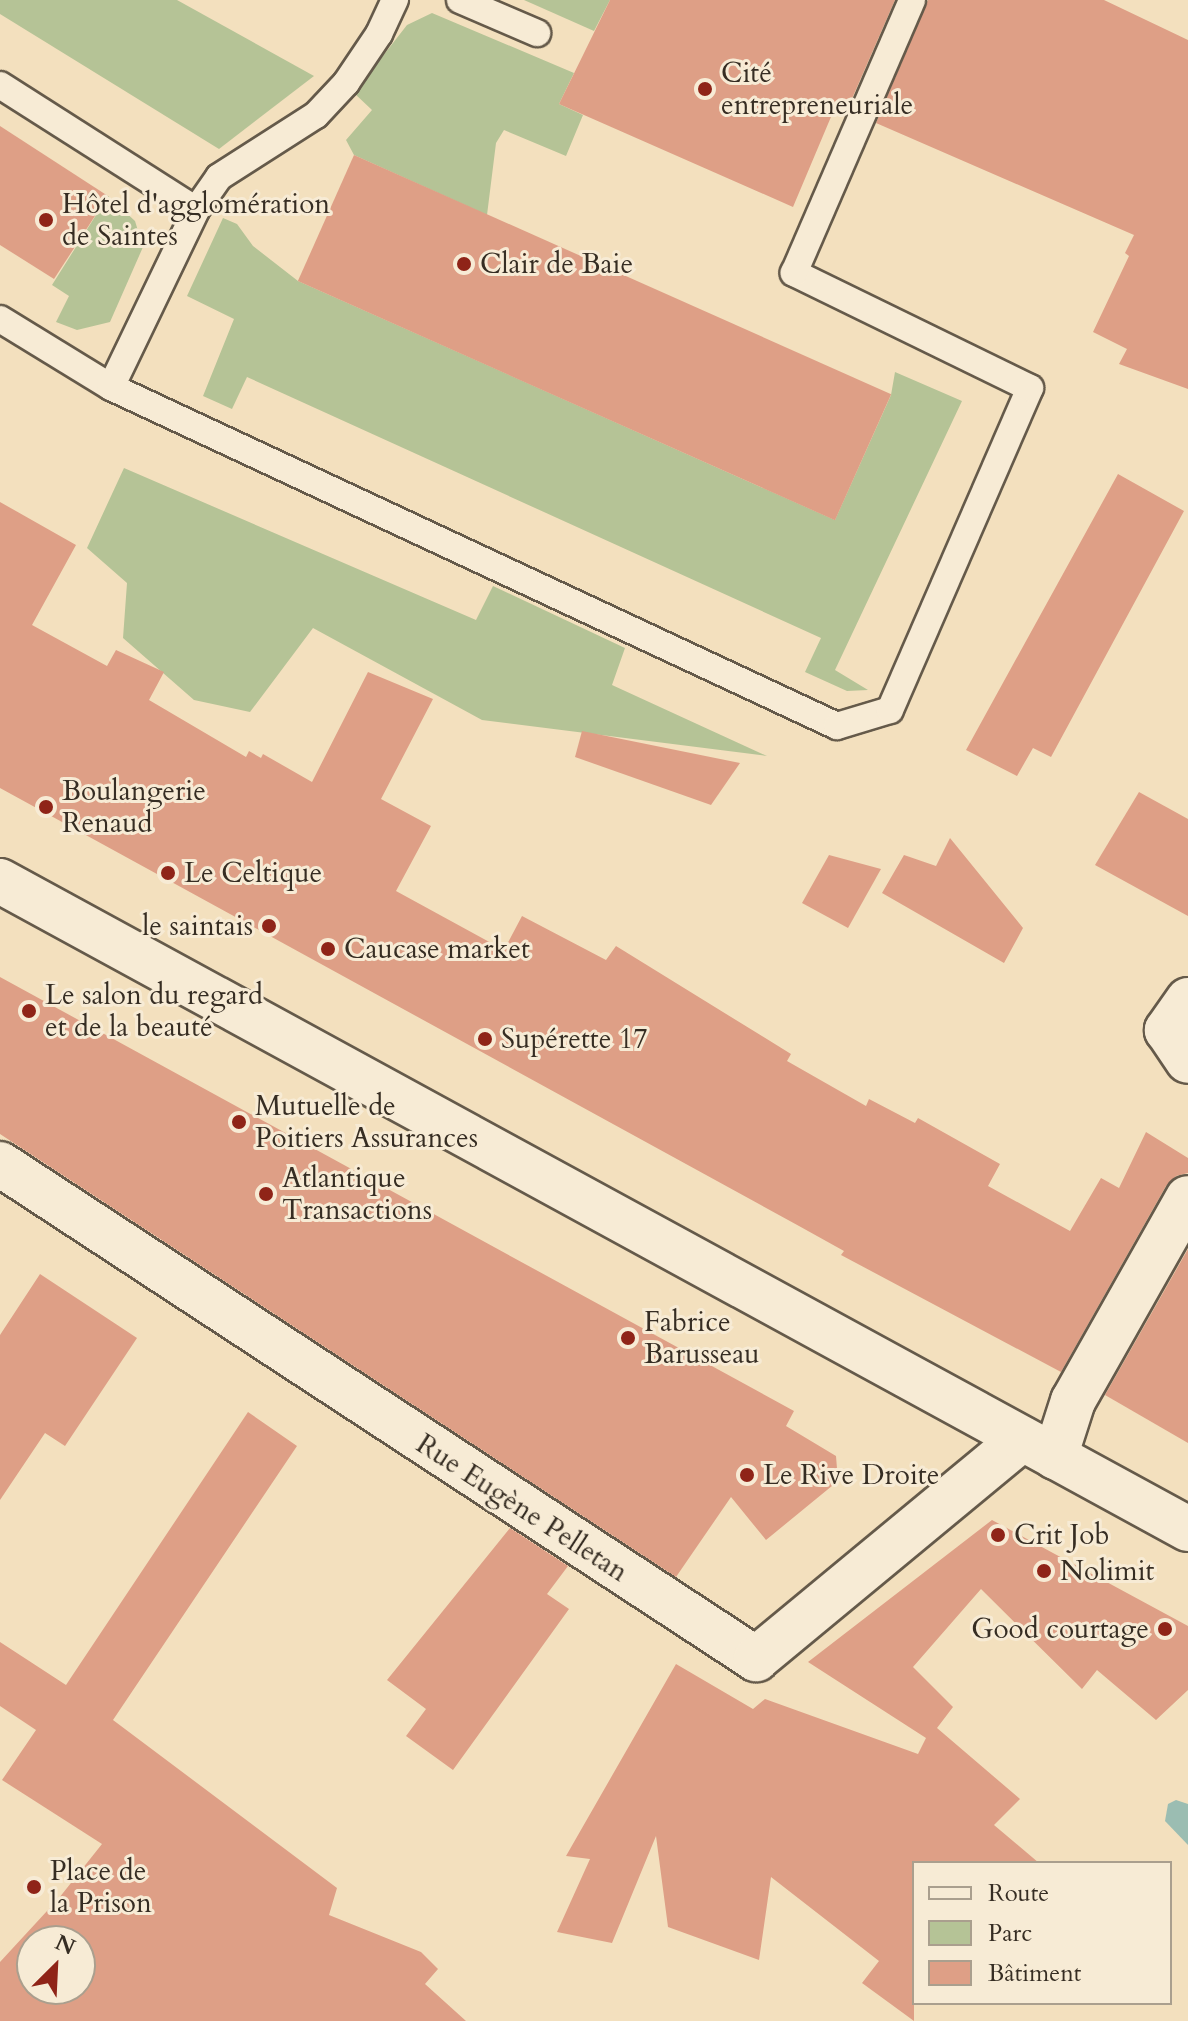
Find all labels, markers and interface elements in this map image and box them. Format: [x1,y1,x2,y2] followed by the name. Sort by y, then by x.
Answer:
[721,56,913,122] place label: Cité entrepreneuriale
[696,80,714,98] marker: Cité entrepreneuriale
[62,187,330,253] place label: Hôtel d'agglomération de Saintes
[37,211,55,229] marker: Hôtel d'agglomération de Saintes
[480,247,633,281] place label: Clair de Baie
[455,255,473,273] marker: Clair de Baie
[62,774,206,840] place label: Boulangerie Renaud
[37,798,55,816] marker: Boulangerie Renaud
[184,856,322,890] place label: Le Celtique
[159,864,177,882] marker: Le Celtique
[142,909,253,943] place label: le saintais
[260,917,278,935] marker: le saintais
[344,932,530,966] place label: Caucase market
[319,940,337,958] marker: Caucase market
[45,978,263,1044] place label: Le salon du regard et de la beauté
[20,1002,38,1020] marker: Le salon du regard et de la beauté
[501,1022,648,1056] place label: Supérette 17
[476,1030,494,1048] marker: Supérette 17
[255,1089,478,1155] place label: Mutuelle de Poitiers Assurances
[230,1113,248,1131] marker: Mutuelle de Poitiers Assurances
[282,1161,432,1227] place label: Atlantique Transactions
[257,1185,275,1203] marker: Atlantique Transactions
[644,1305,760,1371] place label: Fabrice Barusseau
[619,1329,637,1347] marker: Fabrice Barusseau
[410,1427,634,1589] street label: Rue Eugène Pelletan
[763,1458,939,1492] place label: Le Rive Droite
[738,1466,756,1484] marker: Le Rive Droite
[1014,1518,1109,1552] place label: Crit Job
[989,1526,1007,1544] marker: Crit Job
[1060,1554,1154,1588] place label: Nolimit
[1035,1562,1053,1580] marker: Nolimit
[971,1612,1149,1646] place label: Good courtage
[1156,1620,1174,1638] marker: Good courtage
[50,1854,152,1920] place label: Place de la Prison
[912,1861,1172,2005] legend
[988,1877,1049,1910] text: Route
[25,1878,43,1896] marker: Place de la Prison
[988,1917,1032,1950] text: Parc
[16,1925,96,2005] north arrow
[50,1927,80,1962] text: N
[988,1957,1081,1990] text: Bâtiment

